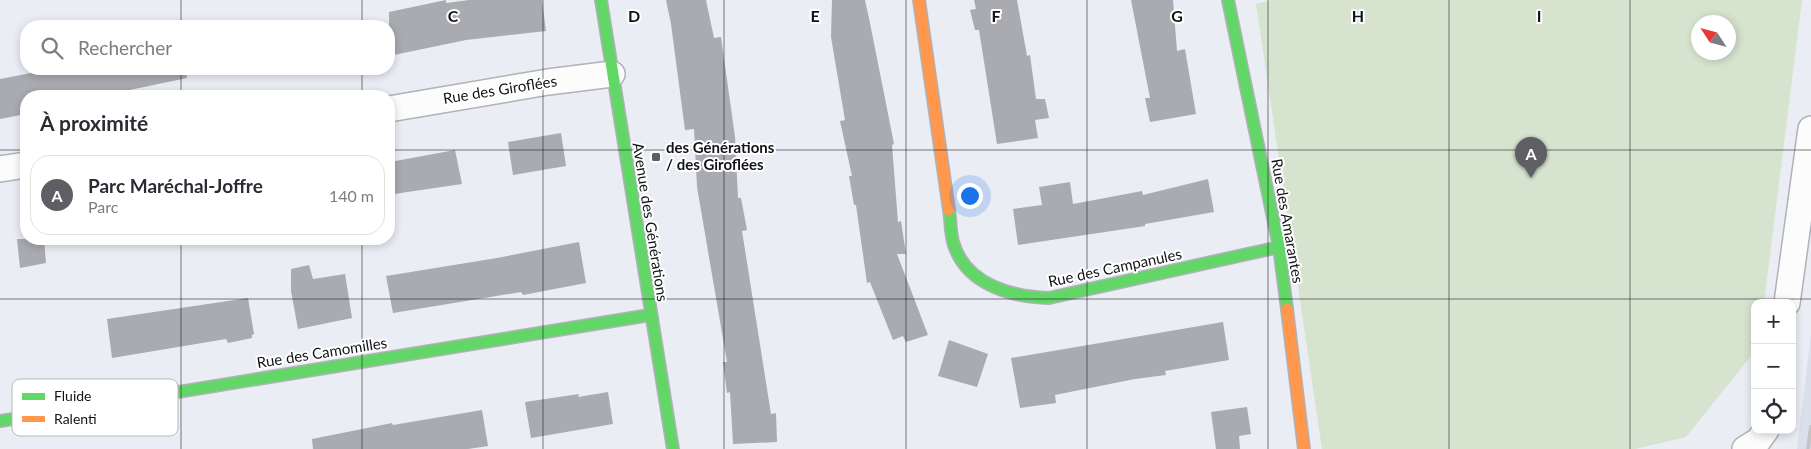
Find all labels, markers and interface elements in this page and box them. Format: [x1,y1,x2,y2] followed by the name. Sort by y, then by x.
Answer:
[448,6,459,25] text: C
[628,6,640,25] text: D
[810,6,820,25] text: E
[991,6,1001,25] text: F
[1171,6,1183,25] text: G
[1352,6,1364,25] text: H
[1537,6,1541,25] text: I
[1691,15,1736,60] north arrow
[20,20,395,75] search box
[38,34,66,62] icon: search
[78,36,172,59] text: Rechercher
[442,71,558,107] street label: Rue des Giroflées
[40,110,148,135] text: À proximité
[1515,137,1547,178] pin: A
[666,138,775,173] place label: des Générations / des Giroflées
[630,141,672,303] street label: Avenue des Générations
[650,151,662,163] marker: des Générations / des Giroflées
[1268,157,1308,284] street label: Rue des Amarantes
[88,174,263,197] text: Parc Maréchal-Joffre
[957,183,983,209] your location
[51,186,63,205] text: A
[329,186,374,205] text: 140 m
[88,197,118,216] text: Parc
[1046,244,1183,290] street label: Rue des Campanules
[1751,299,1796,434] map controls
[1751,299,1796,344] button: +
[255,333,388,371] street label: Rue des Camomilles
[1751,344,1796,389] button: −
[12,379,178,436] legend
[54,387,92,404] text: Fluide
[1751,389,1796,434] button: locate
[54,410,97,427] text: Ralenti

